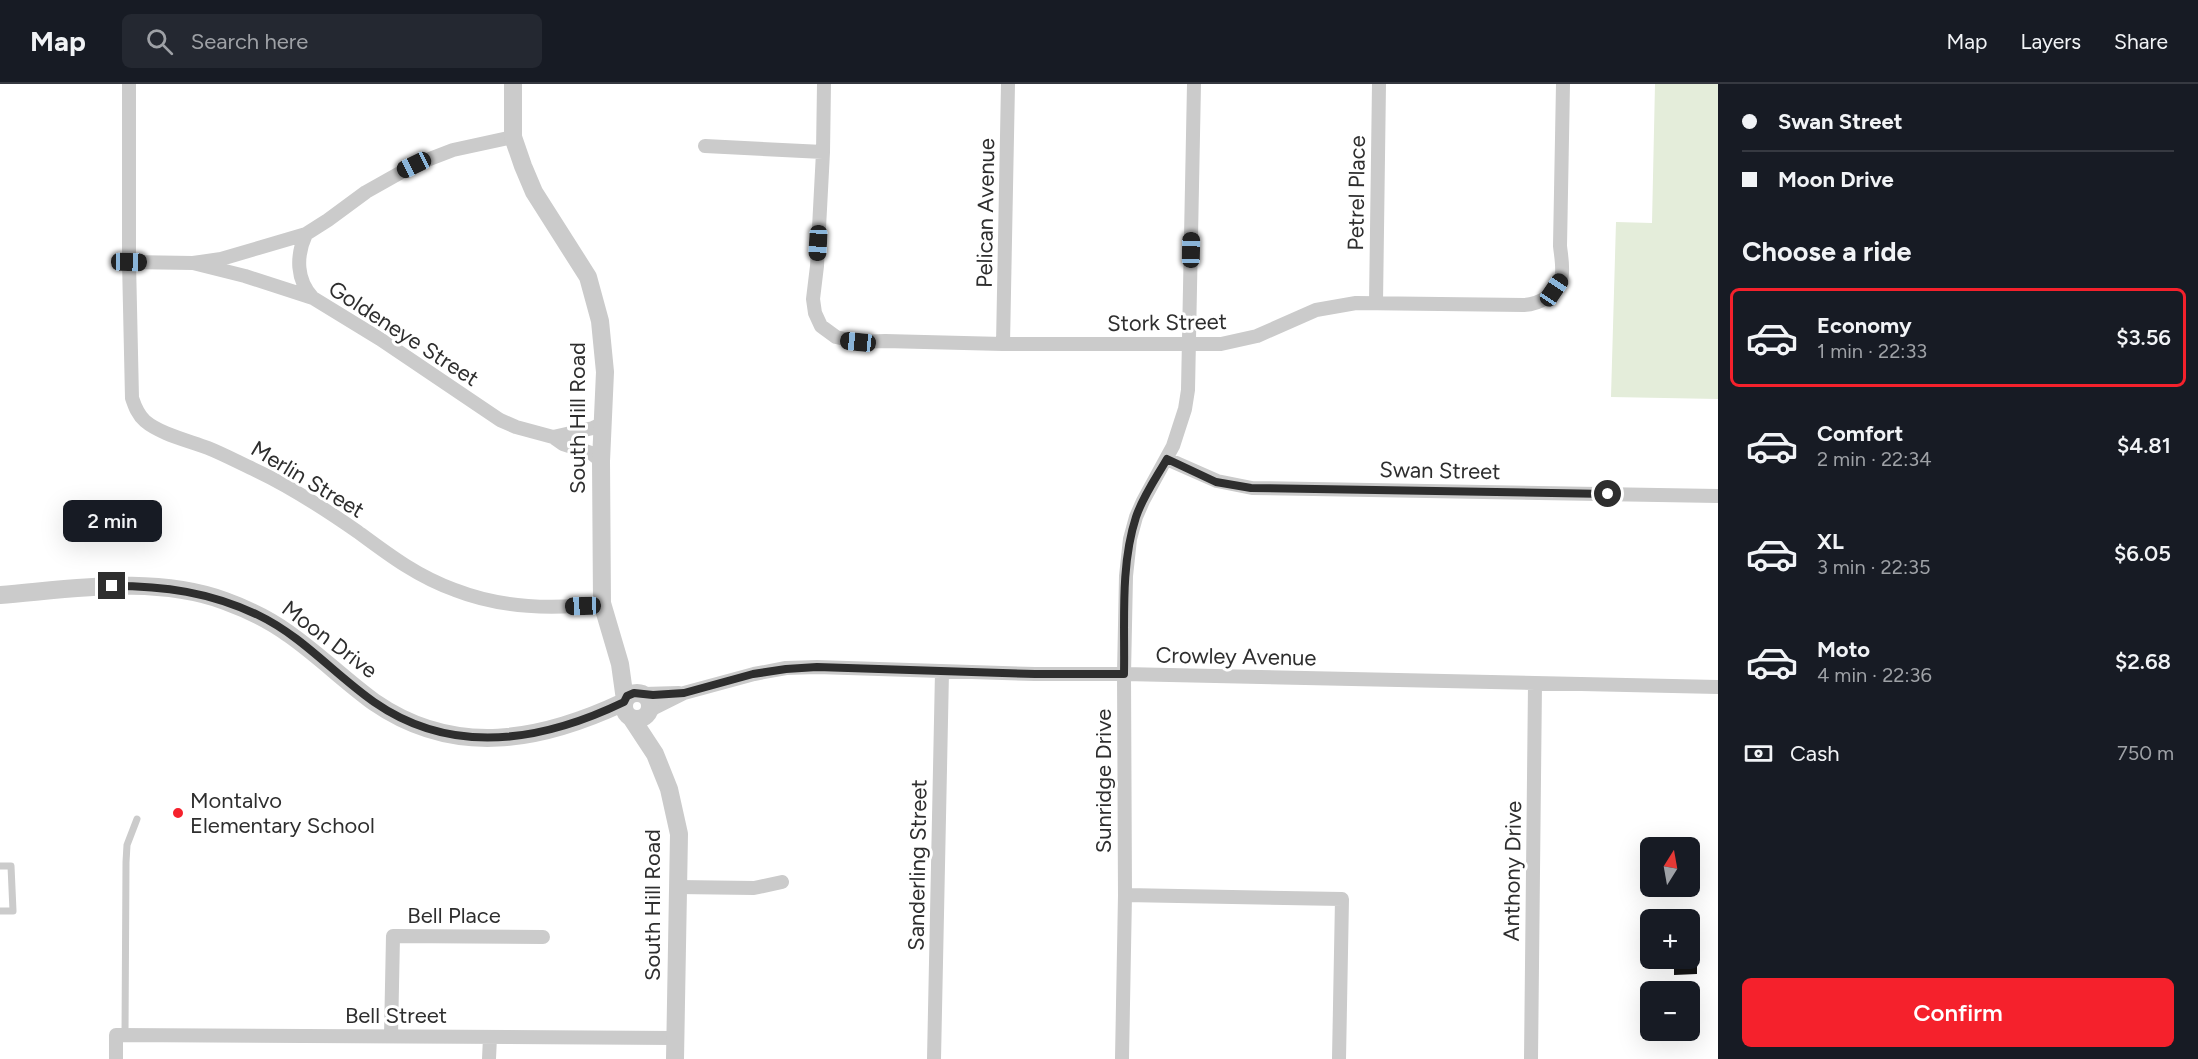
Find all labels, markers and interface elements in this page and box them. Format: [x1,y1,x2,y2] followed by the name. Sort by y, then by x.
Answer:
[122,14,542,68] search box
[30,24,86,58] text: Map
[143,25,176,58] icon: search
[191,28,308,55] text: Search here
[1947,29,1987,54] text: Map
[2020,29,2081,54] text: Layers
[2114,29,2168,54] text: Share
[1778,108,1903,135] text: Swan Street
[1342,135,1371,251] street label: Petrel Place
[971,138,1000,288] street label: Pelican Avenue
[394,149,434,181] car
[1778,166,1894,193] text: Moon Drive
[808,225,828,261] car
[1182,232,1200,268] car
[1742,235,1911,268] text: Choose a ride
[111,253,147,271] car
[1536,270,1572,310] car
[324,275,484,392] street label: Goldeneye Street
[1107,308,1227,337] street label: Stork Street
[1745,311,1799,365] icon: car
[1817,312,1912,339] text: Economy
[2116,324,2171,351] text: $3.56
[839,331,877,353] car
[1817,339,1927,363] text: 1 min · 22:33
[564,342,591,494] street label: South Hill Road
[1745,419,1799,473] icon: car
[1817,420,1903,447] text: Comfort
[2117,432,2171,459] text: $4.81
[246,435,369,524] street label: Merlin Street
[1817,447,1932,471] text: 2 min · 22:34
[1379,456,1501,485] street label: Swan Street
[1594,480,1621,507] route start
[63,499,162,541] callout: 2 min
[88,509,137,533] text: 2 min
[1745,527,1799,581] icon: car
[1817,528,1844,555] text: XL
[2114,540,2171,567] text: $6.05
[1817,555,1930,579] text: 3 min · 22:35
[98,572,125,599] route end
[277,595,383,684] street label: Moon Drive
[565,596,601,616] car
[1745,635,1799,689] icon: car
[1817,636,1870,663] text: Moto
[1155,642,1317,671] street label: Crowley Avenue
[2115,648,2171,675] text: $2.68
[1817,663,1932,687] text: 4 min · 22:36
[1090,709,1117,853] street label: Sunridge Drive
[1742,737,1775,770] icon: cash
[1790,740,1840,767] text: Cash
[2117,741,2174,765] text: 750 m
[903,779,932,951] street label: Sanderling Street
[190,787,375,839] place label: Montalvo Elementary School
[1498,801,1527,941] street label: Anthony Drive
[171,806,185,820] marker: Montalvo Elementary School
[639,829,666,981] street label: South Hill Road
[1640,837,1700,897] north arrow
[1640,837,1700,1041] map controls
[407,902,501,929] street label: Bell Place
[1640,909,1700,969] button: +
[1742,978,2174,1047] button: Confirm
[1640,981,1700,1041] button: −
[345,1002,447,1029] street label: Bell Street

